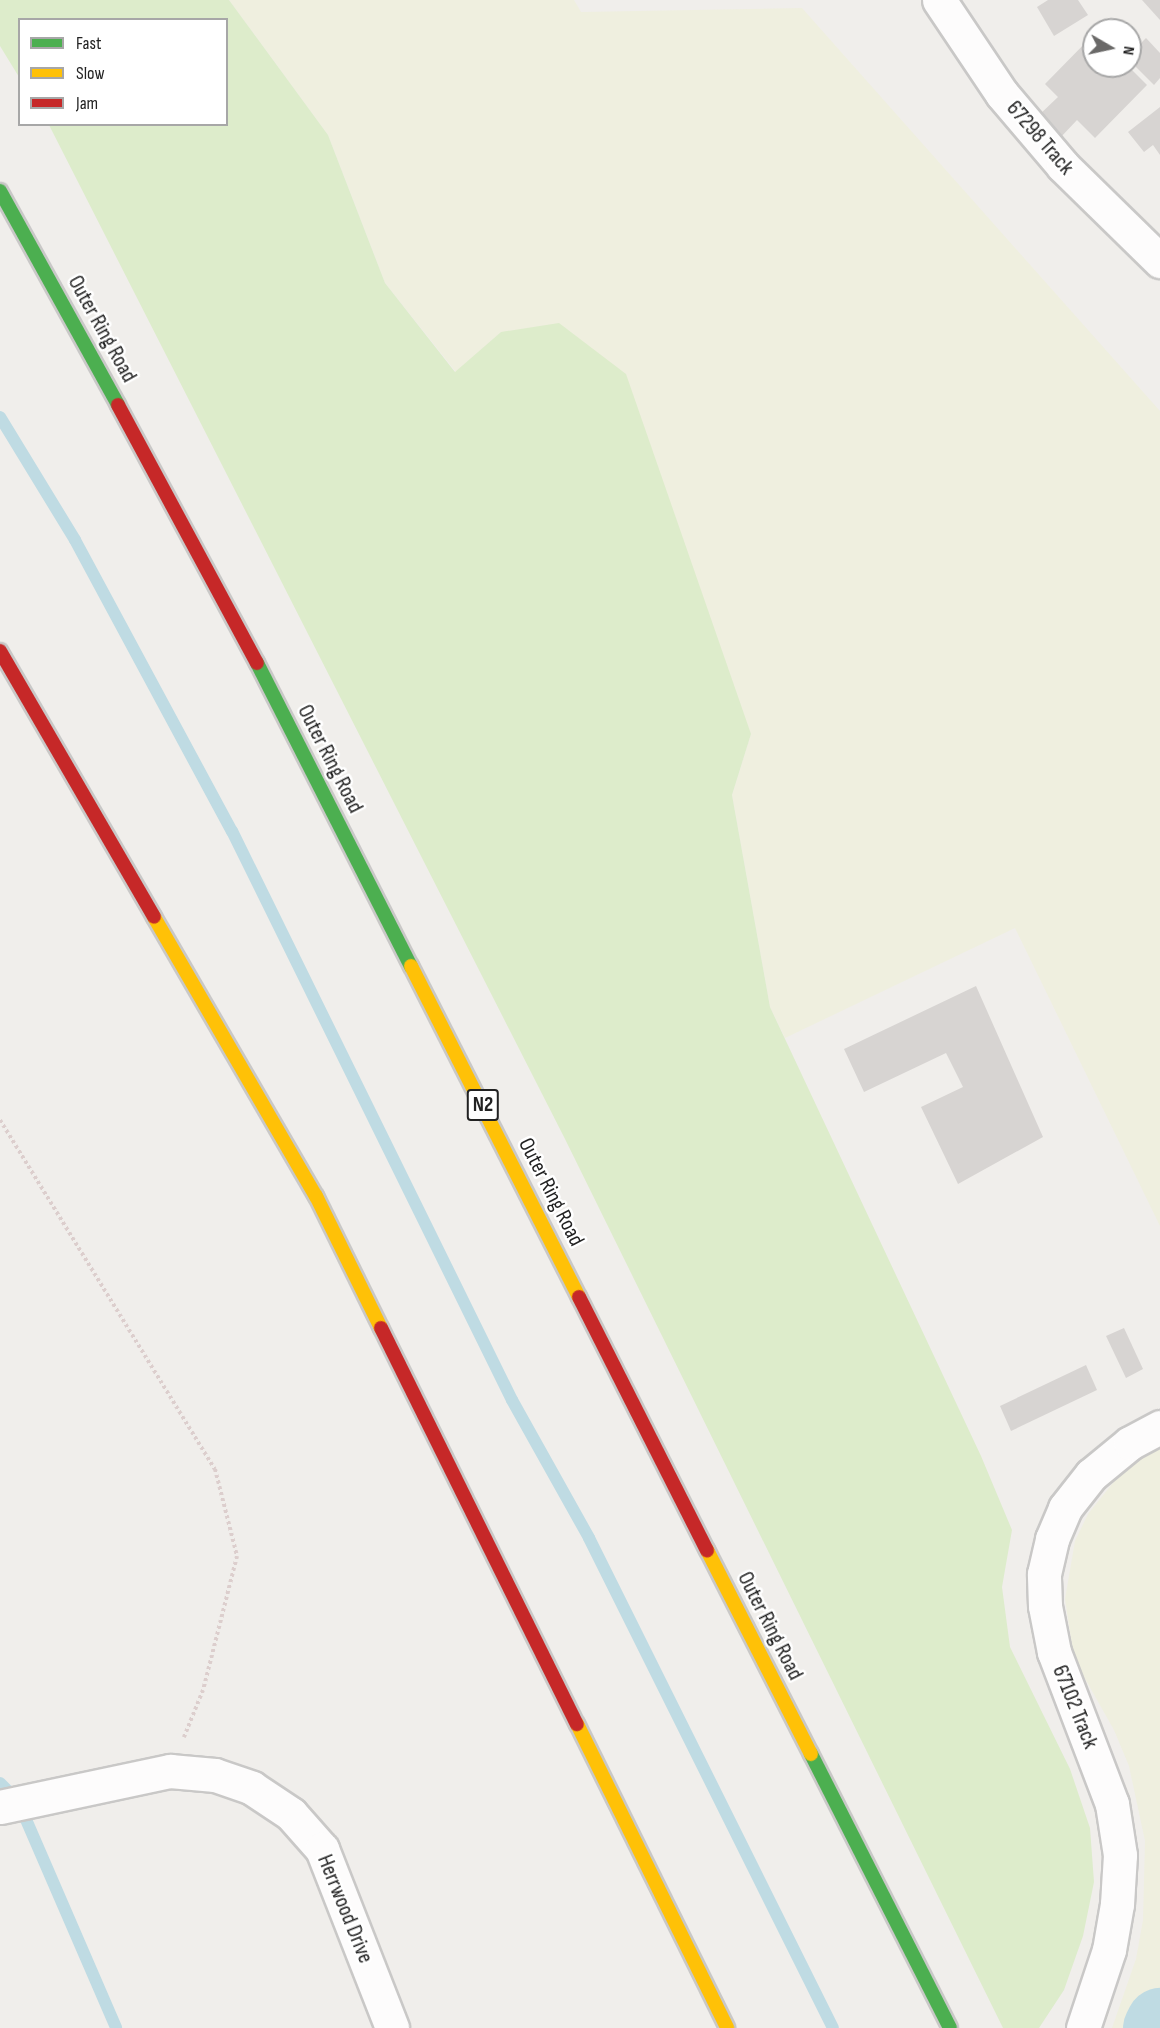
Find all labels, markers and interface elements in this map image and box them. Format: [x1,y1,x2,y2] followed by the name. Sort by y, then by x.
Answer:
[18,18,228,126] legend
[1082,18,1142,78] north arrow
[76,33,101,54] text: Fast
[1118,45,1138,56] text: N
[76,63,105,84] text: Slow
[76,93,98,114] text: Jam
[1001,96,1079,180] street label: 67298 Track
[62,271,142,387] street label: Outer Ring Road
[291,701,369,817] street label: Outer Ring Road
[466,1087,500,1123] road number: N2
[512,1134,590,1250] street label: Outer Ring Road
[731,1568,809,1684] street label: Outer Ring Road
[1046,1661,1104,1753] street label: 67102 Track
[311,1851,379,1967] street label: Herrwood Drive

